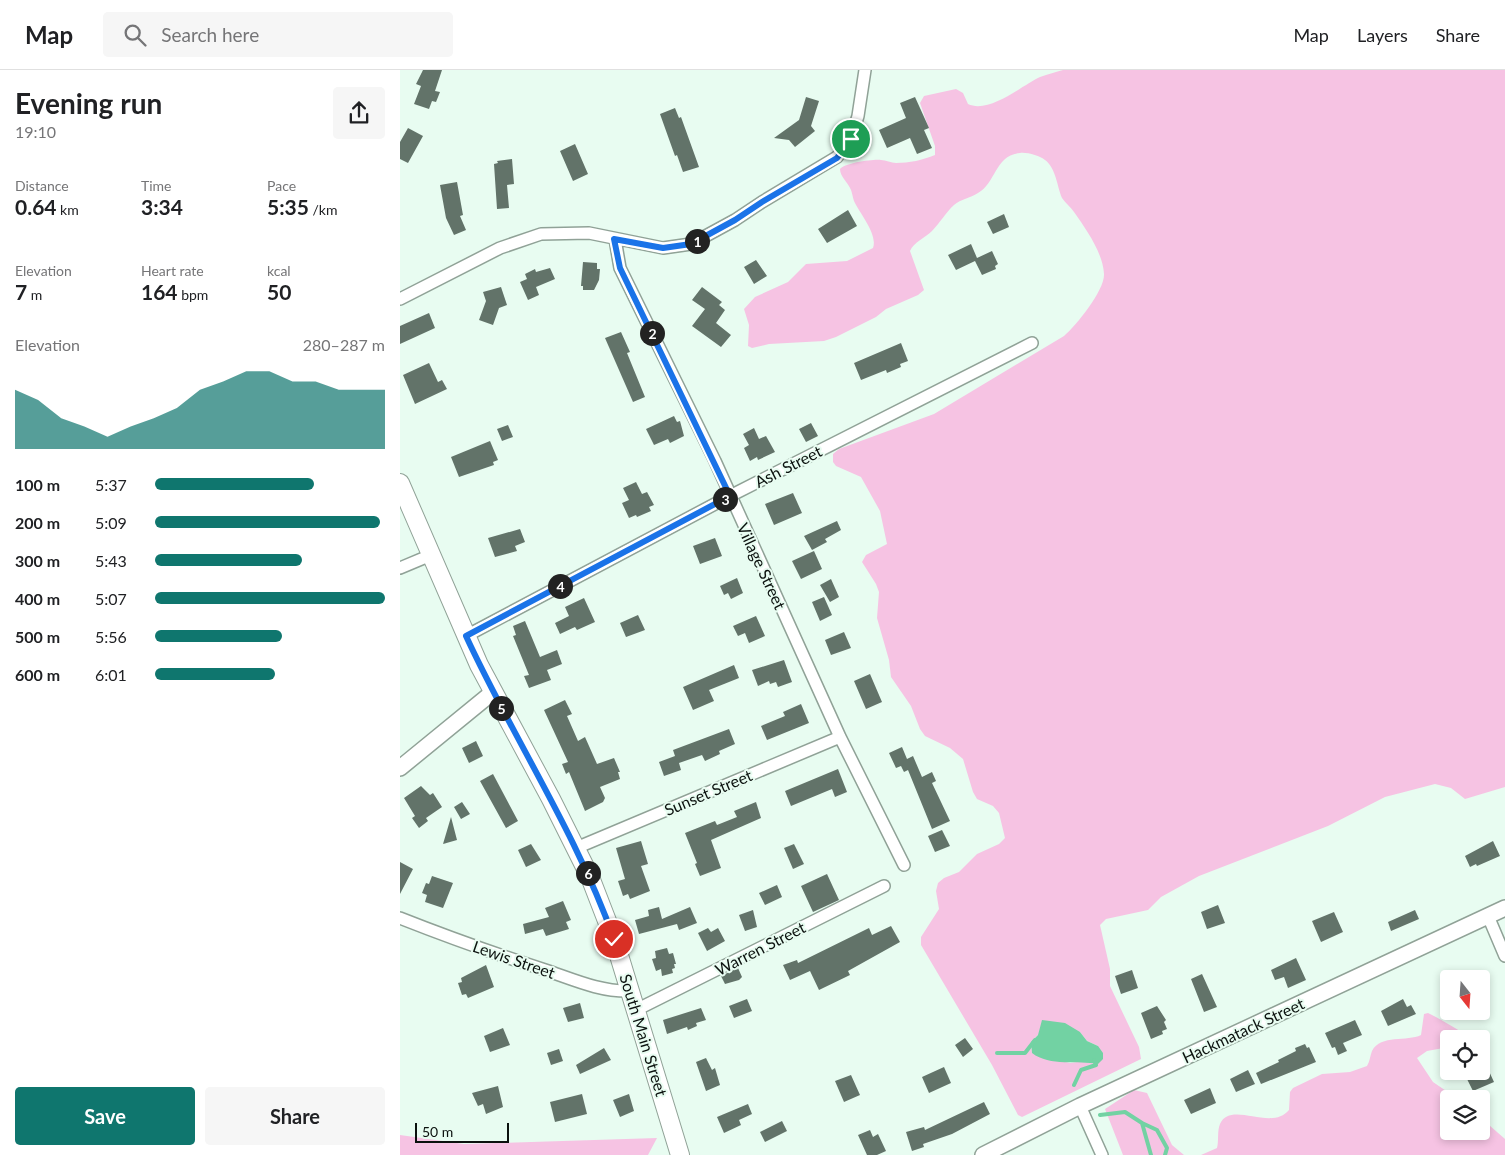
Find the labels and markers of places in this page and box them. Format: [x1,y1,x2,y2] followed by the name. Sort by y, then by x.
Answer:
[830,118,872,160] pin
[684,228,710,254] pin: 1
[640,320,664,346] pin: 2
[712,486,738,512] pin: 3
[548,574,572,598] pin: 4
[488,696,514,720] pin: 5
[576,860,600,886] pin: 6
[593,918,635,960] pin

